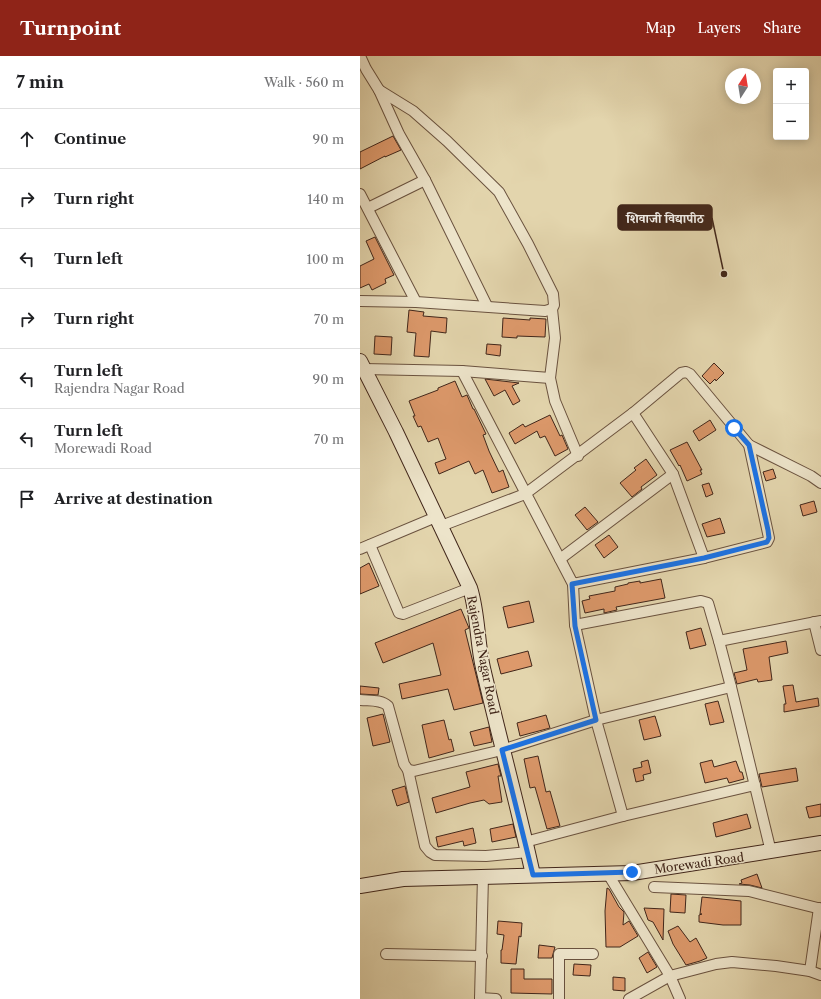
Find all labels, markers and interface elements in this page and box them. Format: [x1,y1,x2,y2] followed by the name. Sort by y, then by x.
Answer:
[20,17,121,40] text: Turnpoint
[645,19,675,37] text: Map
[697,19,741,37] text: Layers
[763,19,801,37] text: Share
[725,68,761,104] north arrow
[773,68,809,140] map controls
[773,68,809,104] button: +
[16,72,64,92] text: 7 min
[264,74,344,90] text: Walk · 560 m
[773,104,809,140] button: −
[16,128,38,150] icon: ahead
[54,129,126,148] text: Continue
[313,131,344,147] text: 90 m
[16,188,38,210] icon: right
[54,189,134,208] text: Turn right
[307,191,344,207] text: 140 m
[618,205,712,230] callout: शिवाजी विद्यापीठ
[625,210,705,226] text: शिवाजी विद्यापीठ
[16,248,38,270] icon: left
[54,249,123,268] text: Turn left
[306,251,344,267] text: 100 m
[16,308,38,330] icon: right
[54,309,134,328] text: Turn right
[314,311,344,327] text: 70 m
[54,361,123,380] text: Turn left
[16,368,38,390] icon: left
[313,371,344,387] text: 90 m
[54,380,185,396] text: Rajendra Nagar Road
[725,419,743,437] route start
[54,421,123,440] text: Turn left
[16,428,38,450] icon: left
[314,431,344,447] text: 70 m
[54,440,152,456] text: Morewadi Road
[16,488,38,510] icon: arrive
[54,489,213,508] text: Arrive at destination
[464,594,502,716] street label: Rajendra Nagar Road
[653,849,745,877] street label: Morewadi Road
[623,863,641,881] route end

